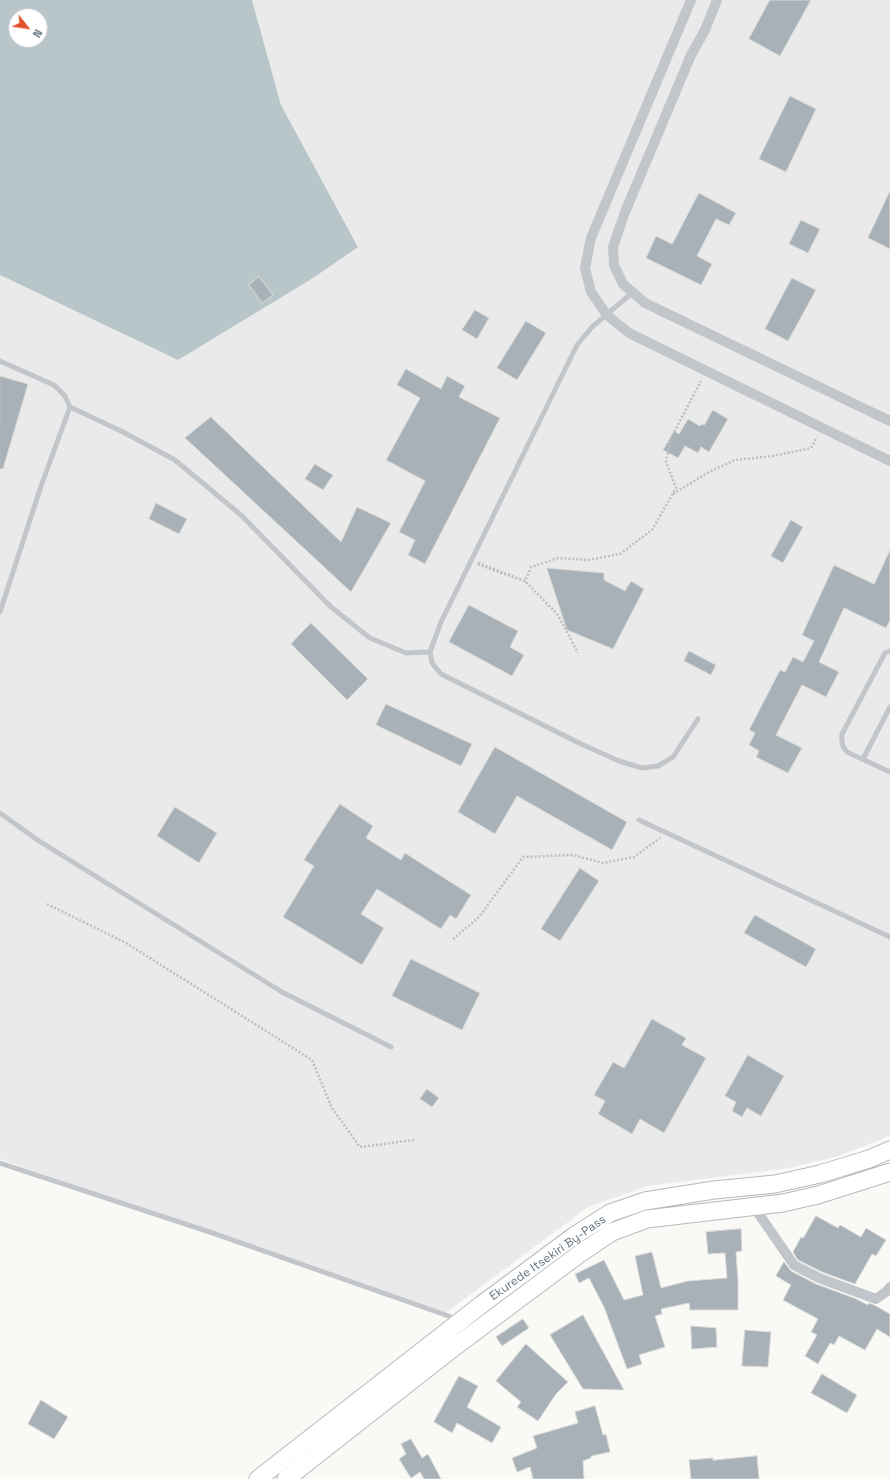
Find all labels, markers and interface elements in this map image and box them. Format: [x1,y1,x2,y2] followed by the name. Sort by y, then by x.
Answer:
[8,8,48,48] north arrow
[30,27,45,40] text: N
[487,1212,609,1304] street label: Ekurede Itsekiri By-Pass

